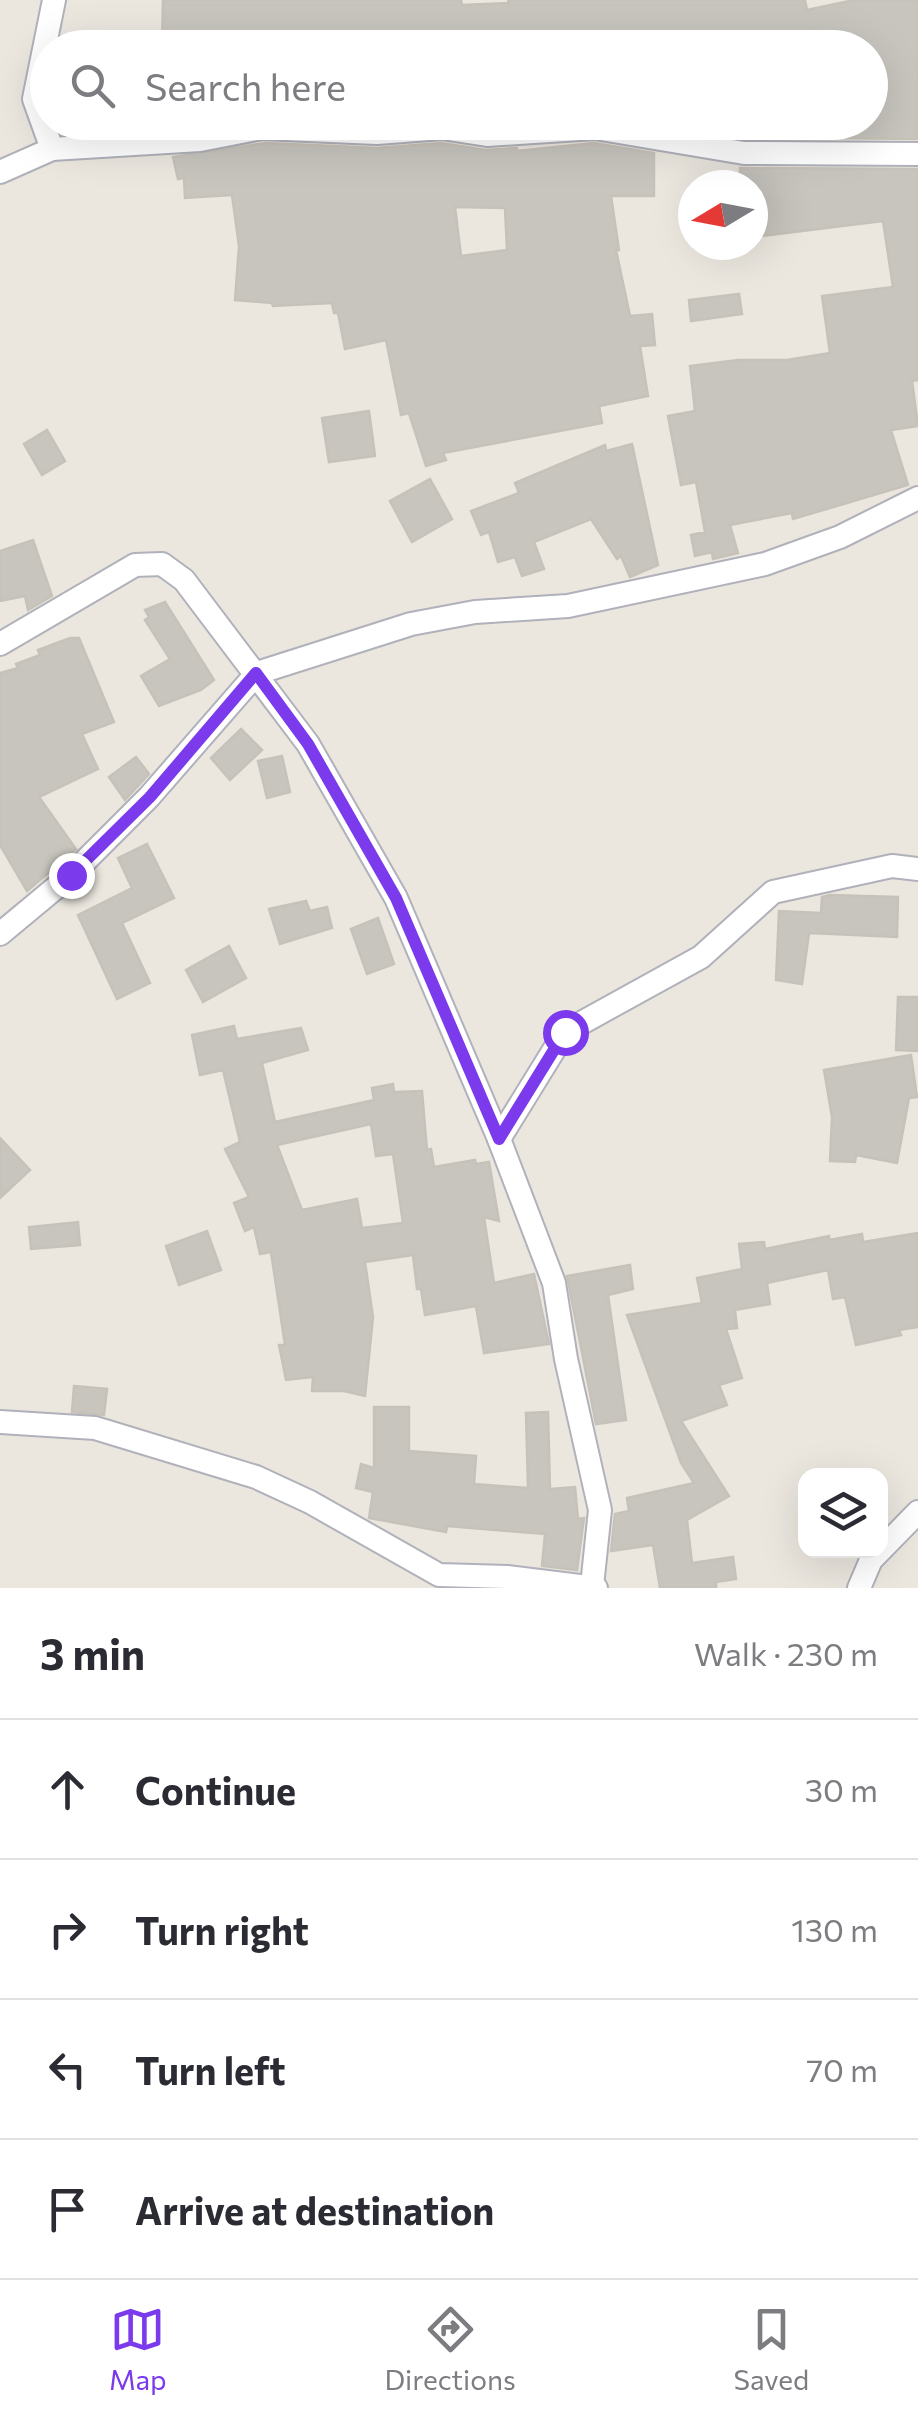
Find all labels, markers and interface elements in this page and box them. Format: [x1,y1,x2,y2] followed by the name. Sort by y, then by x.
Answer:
[30,30,888,140] search box
[65,58,120,113] icon: search
[145,62,346,109] text: Search here
[678,170,768,260] north arrow
[49,853,95,899] route end
[543,1010,589,1056] route start
[798,1468,888,1558] map controls
[798,1468,888,1558] button: layers
[40,1627,145,1679] text: 3 min
[694,1633,878,1673] text: Walk · 230 m
[40,1762,95,1817] icon: ahead
[135,1766,296,1813] text: Continue
[805,1769,878,1809] text: 30 m
[40,1902,95,1957] icon: right
[135,1906,309,1953] text: Turn right
[791,1909,878,1949] text: 130 m
[40,2042,95,2097] icon: left
[135,2046,286,2093] text: Turn left
[806,2049,878,2089] text: 70 m
[40,2182,95,2237] icon: arrive
[135,2186,494,2233] text: Arrive at destination
[109,2302,167,2396] tab: Map
[384,2302,516,2396] tab: Directions
[734,2302,809,2396] tab: Saved

